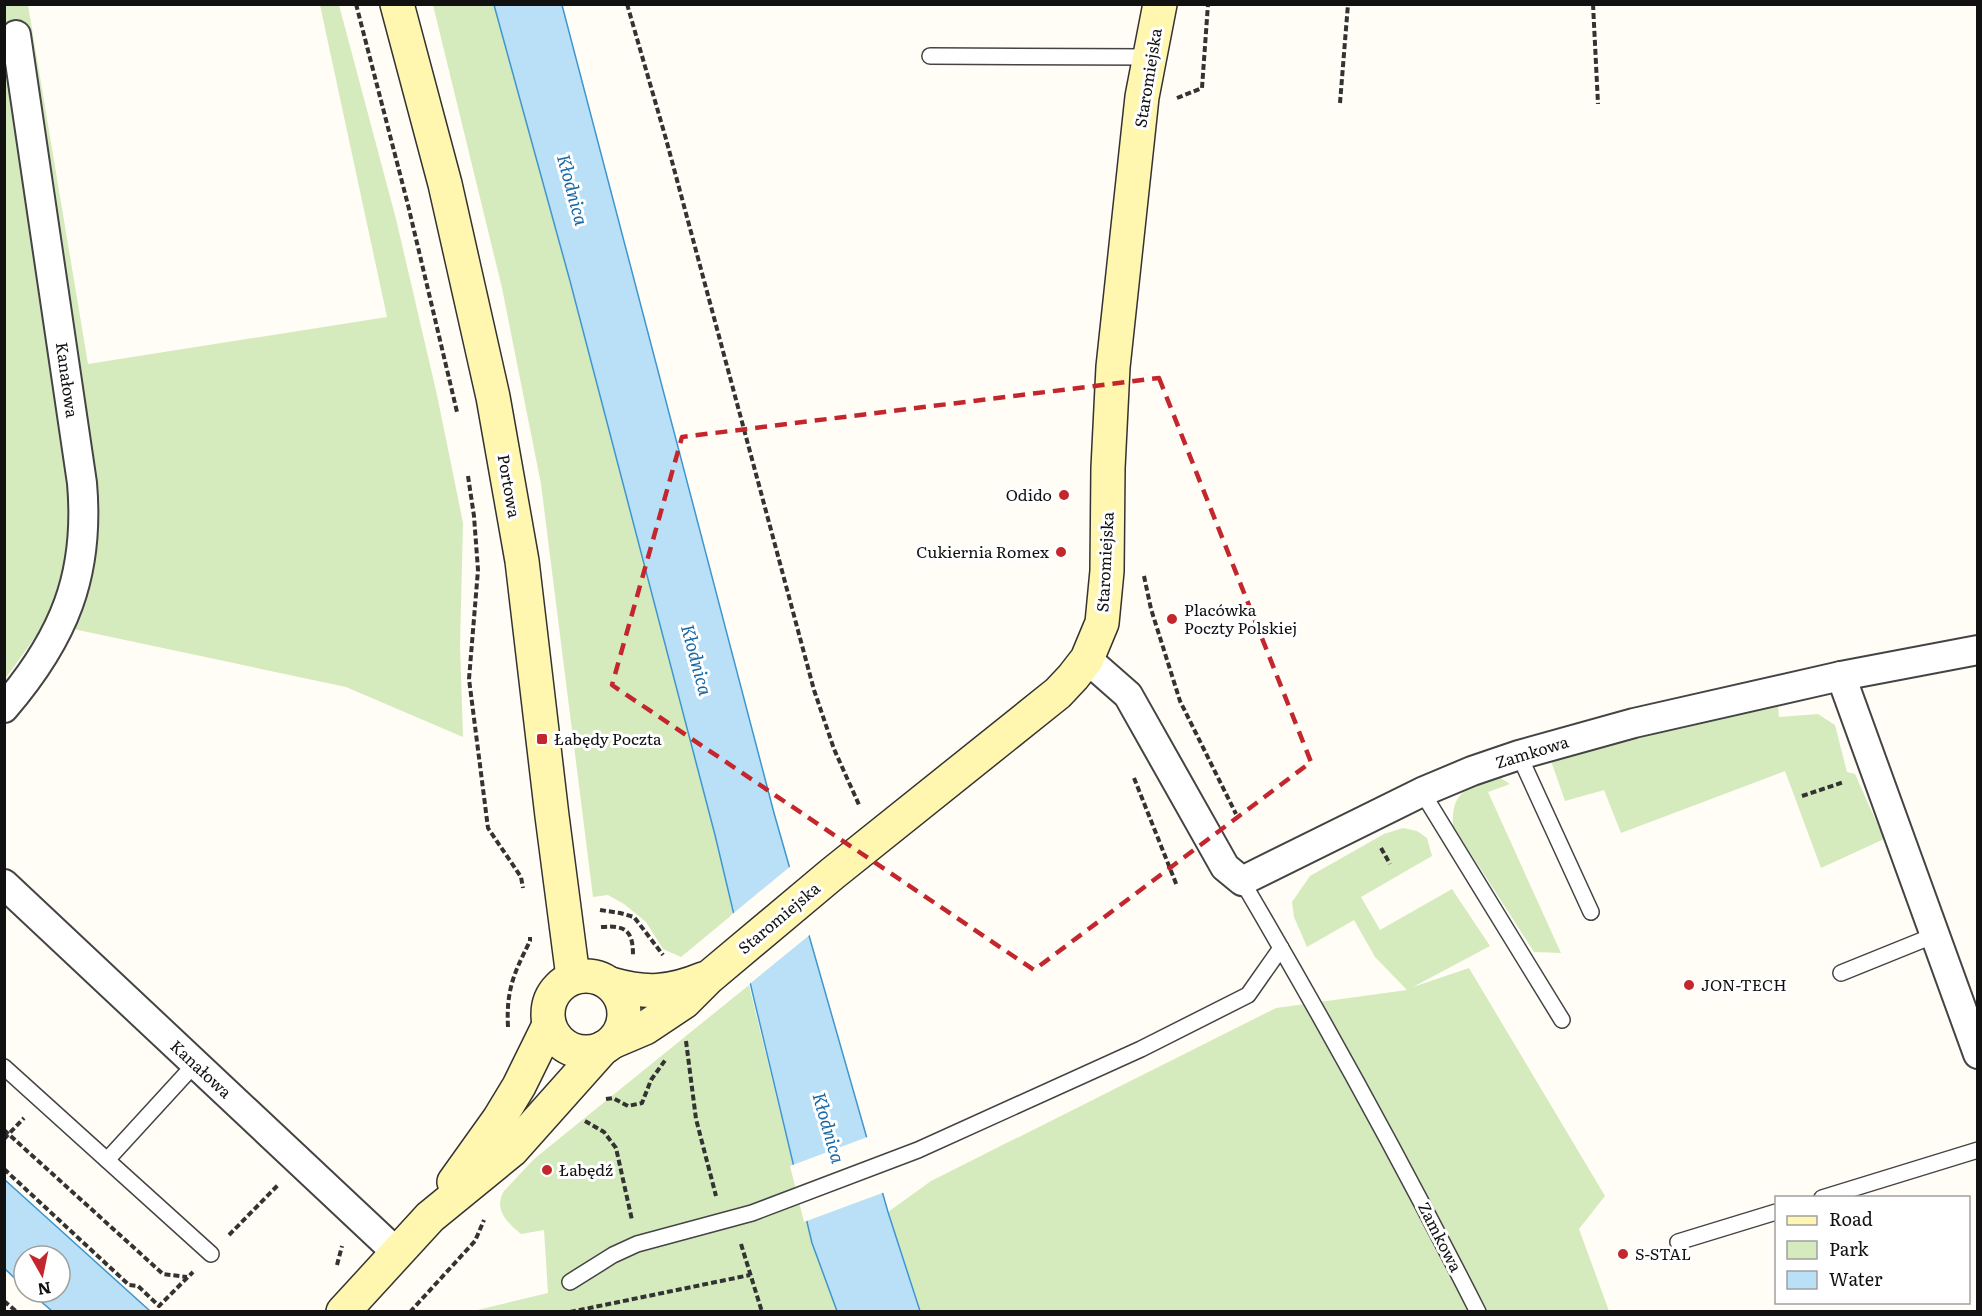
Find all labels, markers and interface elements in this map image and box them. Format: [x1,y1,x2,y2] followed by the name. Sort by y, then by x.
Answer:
[1127,26,1167,129] street label: Staromiejska
[551,151,596,229] water label: Kłodnica
[51,340,85,420] street label: Kanałowa
[493,452,527,520] street label: Portowa
[1006,482,1052,506] place label: Odido
[1057,488,1071,502] marker: Odido
[1089,511,1119,613] street label: Staromiejska
[916,539,1050,563] place label: Cukiernia Romex
[1054,545,1068,559] marker: Cukiernia Romex
[1184,597,1297,639] place label: Placówka Poczty Polskiej
[1165,612,1179,626] marker: Placówka Poczty Polskiej
[675,621,720,699] water label: Kłodnica
[554,726,662,750] place label: Łabędy Poczta
[1492,728,1572,774] street label: Zamkowa
[535,732,549,746] marker: Łabędy Poczta
[732,876,825,959] street label: Staromiejska
[1701,972,1787,996] place label: JON-TECH
[1682,978,1696,992] marker: JON-TECH
[166,1034,238,1103] street label: Kanałowa
[806,1089,853,1167] water label: Kłodnica
[559,1157,613,1181] place label: Łabędź
[540,1163,554,1177] marker: Łabędź
[1775,1196,1970,1304] legend
[1413,1197,1469,1276] street label: Zamkowa
[1829,1205,1873,1232] text: Road
[1829,1235,1870,1262] text: Park
[1635,1241,1691,1265] place label: S-STAL
[12,1244,72,1304] north arrow
[1616,1247,1630,1261] marker: S-STAL
[1829,1265,1883,1292] text: Water
[36,1277,53,1303] text: N

